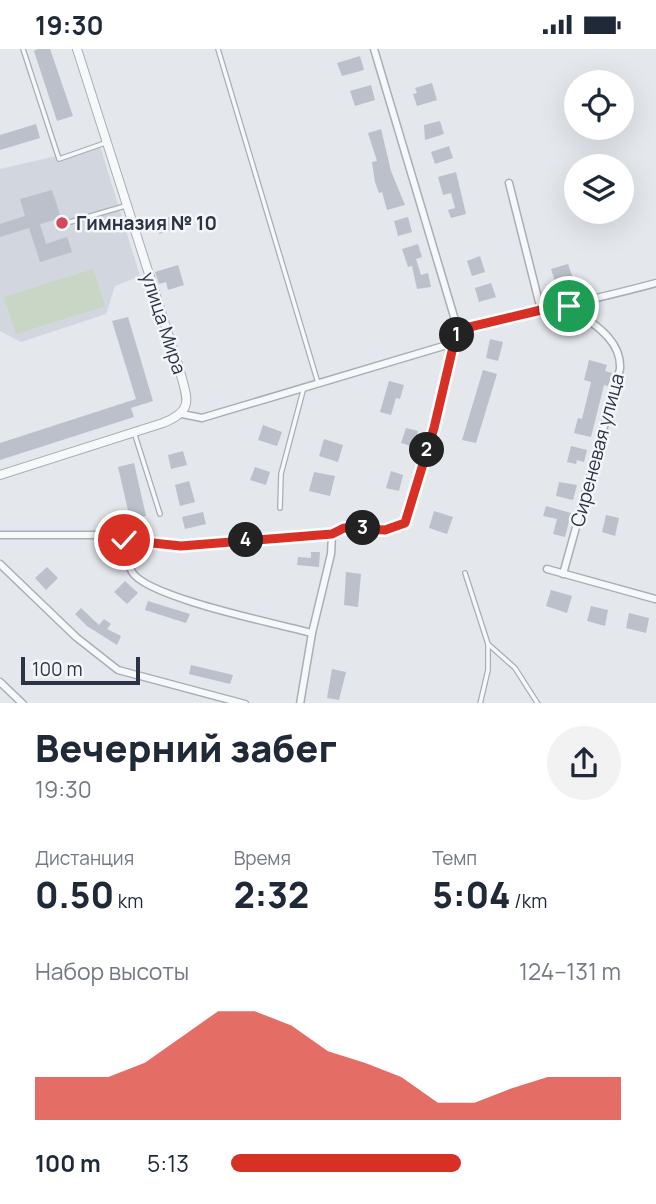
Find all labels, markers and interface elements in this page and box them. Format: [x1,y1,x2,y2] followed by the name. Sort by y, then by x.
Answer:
[35,7,104,43] text: 19:30
[564,70,634,224] map controls
[564,70,634,140] button: locate
[564,154,634,224] button: layers
[76,210,217,236] place label: Гимназия № 10
[54,215,70,231] marker: Гимназия № 10
[135,269,193,377] street label: улица Мира
[539,276,599,336] pin
[550,287,588,325] icon: arrive
[440,317,475,353] pin: 1
[452,321,461,347] text: 1
[564,370,630,530] street label: Сиреневая улица
[410,433,444,467] pin: 2
[421,436,432,462] text: 2
[94,510,154,570] pin
[346,511,380,545] pin: 3
[357,514,368,540] text: 3
[105,521,143,559] icon: check
[229,523,264,557] pin: 4
[240,526,251,552] text: 4
[21,655,140,686] scale bar
[32,656,83,682] text: 100 m
[35,721,337,773] text: Вечерний забег
[547,726,621,800] button: share
[35,773,92,805] text: 19:30
[35,845,134,871] text: Дистанция
[234,845,291,871] text: Время
[432,845,477,871] text: Темп
[35,871,114,919] text: 0.50
[234,871,309,919] text: 2:32
[432,871,511,919] text: 5:04
[114,888,143,914] text: km
[511,888,547,914] text: /km
[35,955,189,987] text: Набор высоты
[519,955,621,987] text: 124–131 m
[35,1147,101,1179] text: 100 m
[147,1147,189,1179] text: 5:13

